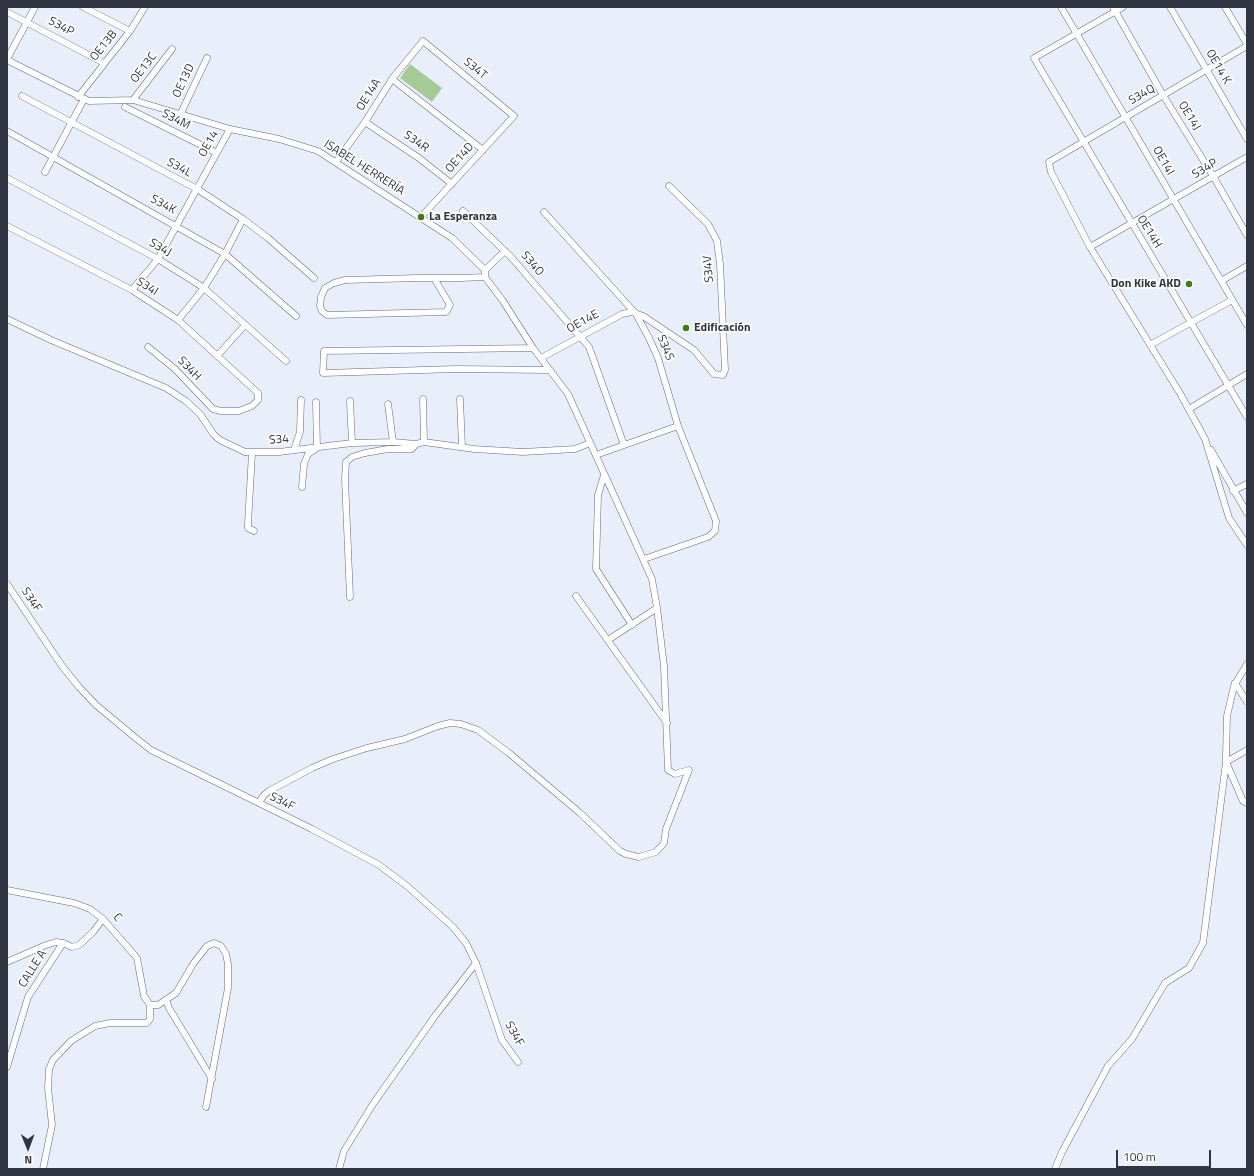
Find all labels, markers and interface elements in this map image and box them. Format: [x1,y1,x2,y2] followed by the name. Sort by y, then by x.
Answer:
[46,14,76,40] street label: S34P
[87,28,121,64] street label: OE13B
[1202,47,1234,87] street label: OE14 K
[128,50,160,86] street label: OE13C
[460,55,490,83] street label: S34T
[170,62,198,100] street label: OE13D
[354,76,384,114] street label: OE14A
[1126,82,1158,108] street label: S34Q
[1175,99,1203,133] street label: OE14J
[159,107,193,133] street label: S34M
[196,128,222,160] street label: OE14
[401,128,431,156] street label: S34R
[321,137,407,199] street label: ISABEL HERRERÍA
[443,140,477,176] street label: OE14D
[1149,144,1177,178] street label: OE14I
[164,156,194,180] street label: S34L
[1190,156,1220,182] street label: S34P
[148,192,178,218] street label: S34K
[429,210,497,224] place label: La Esperanza
[416,212,426,222] marker: La Esperanza
[1133,213,1165,251] street label: OE14H
[146,236,174,260] street label: S34J
[517,249,547,279] street label: S34O
[701,255,717,283] street label: S34V
[133,275,161,299] street label: S34I
[1111,277,1181,291] place label: Don Kike AKD
[1184,279,1194,289] marker: Don Kike AKD
[564,307,602,337] street label: OE14E
[694,321,751,335] place label: Edificación
[681,323,691,333] marker: Edificación
[653,333,677,363] street label: S34S
[174,354,204,384] street label: S34H
[269,432,289,448] street label: S34
[18,585,44,615] street label: S34F
[267,790,297,814] street label: S34F
[110,911,124,925] street label: C
[16,948,50,990] street label: CALLE A
[501,1019,527,1049] street label: S34F
[8,1128,48,1168] north arrow
[1118,1142,1213,1168] scale bar
[1123,1147,1156,1166] text: 100 m
[24,1152,32,1168] text: N

